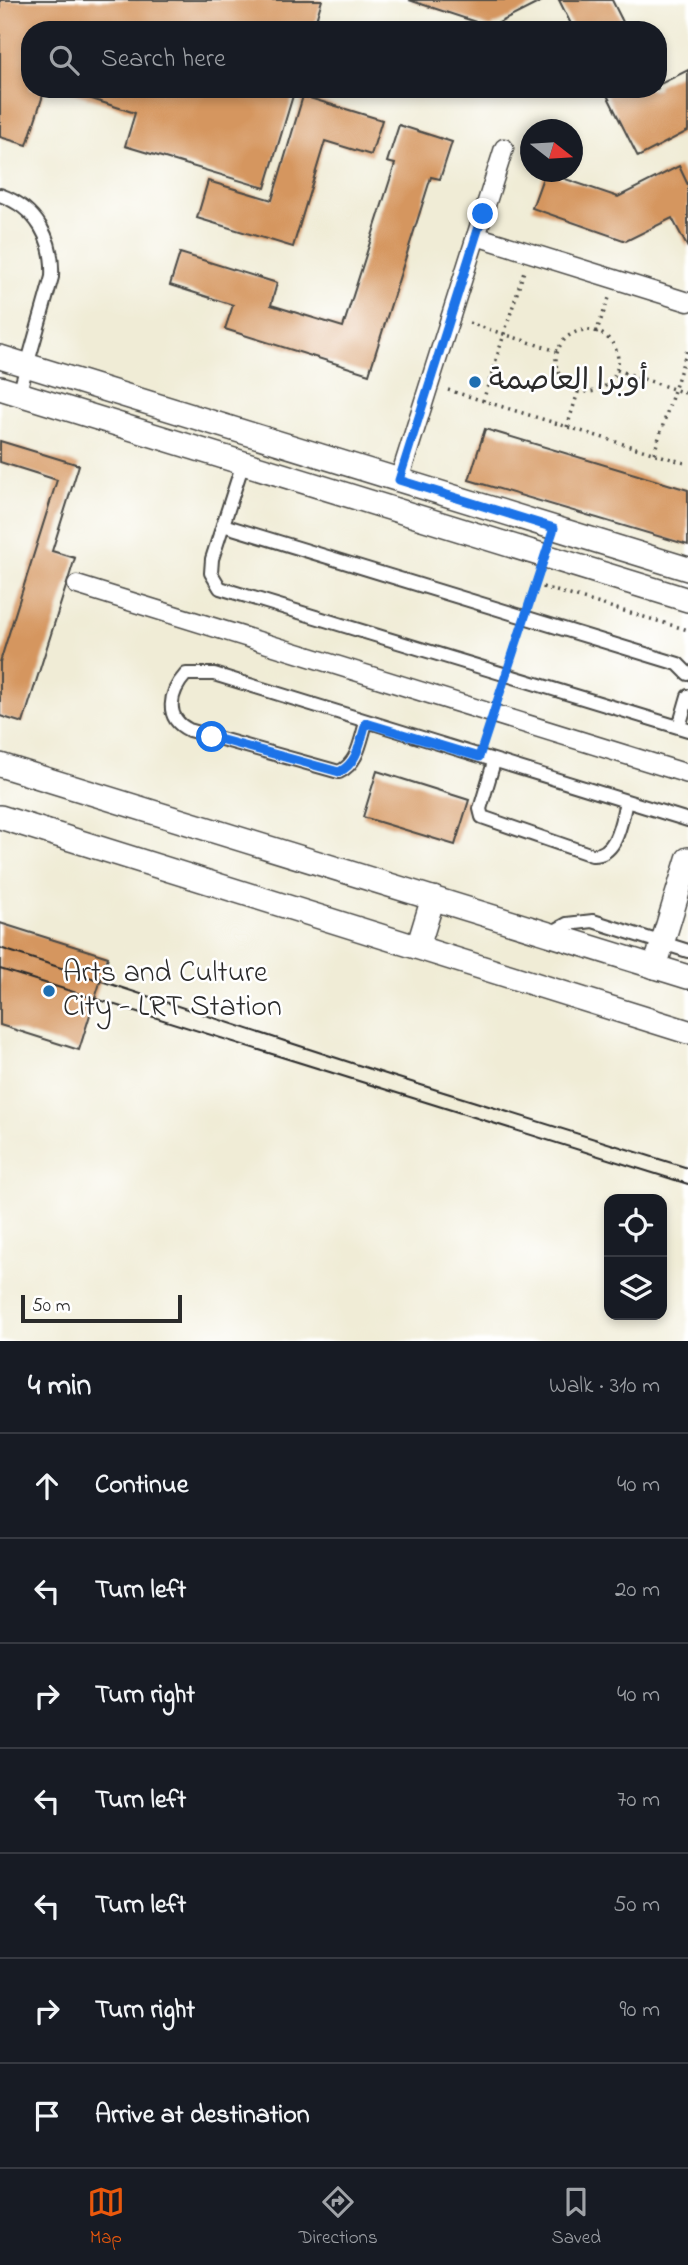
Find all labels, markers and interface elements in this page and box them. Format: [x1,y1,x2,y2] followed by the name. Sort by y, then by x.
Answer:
[21,21,667,98] search box
[45,41,83,79] icon: search
[101,41,226,79] text: Search here
[520,119,583,182] north arrow
[467,198,498,229] route end
[489,360,647,404] place label: أوبرا العاصمة
[467,374,483,390] marker: أوبرا العاصمة
[196,721,227,752] route start
[63,952,282,1030] place label: Arts and Culture City - LRT Station
[41,983,57,999] marker: Arts and Culture City - LRT Station
[604,1194,667,1320] map controls
[604,1194,667,1257] button: locate
[604,1257,667,1320] button: layers
[21,1292,182,1324] scale bar
[32,1293,71,1320] text: 50 m
[28,1365,91,1409] text: 4 min
[549,1370,660,1403] text: Walk · 310 m
[28,1467,66,1505] icon: ahead
[95,1467,188,1505] text: Continue
[617,1469,660,1502] text: 40 m
[28,1572,66,1610] icon: left
[95,1572,186,1610] text: Turn left
[615,1574,660,1607] text: 20 m
[28,1677,66,1715] icon: right
[95,1677,195,1715] text: Turn right
[617,1679,660,1712] text: 40 m
[28,1782,66,1820] icon: left
[95,1782,186,1820] text: Turn left
[617,1784,660,1817] text: 70 m
[28,1887,66,1925] icon: left
[95,1887,186,1925] text: Turn left
[613,1889,660,1922] text: 50 m
[28,1992,66,2030] icon: right
[95,1992,195,2030] text: Turn right
[620,1994,660,2027] text: 90 m
[28,2097,66,2135] icon: arrive
[95,2097,310,2135] text: Arrive at destination
[87,2183,125,2252] tab: Map
[299,2183,378,2252] tab: Directions
[552,2183,601,2252] tab: Saved

